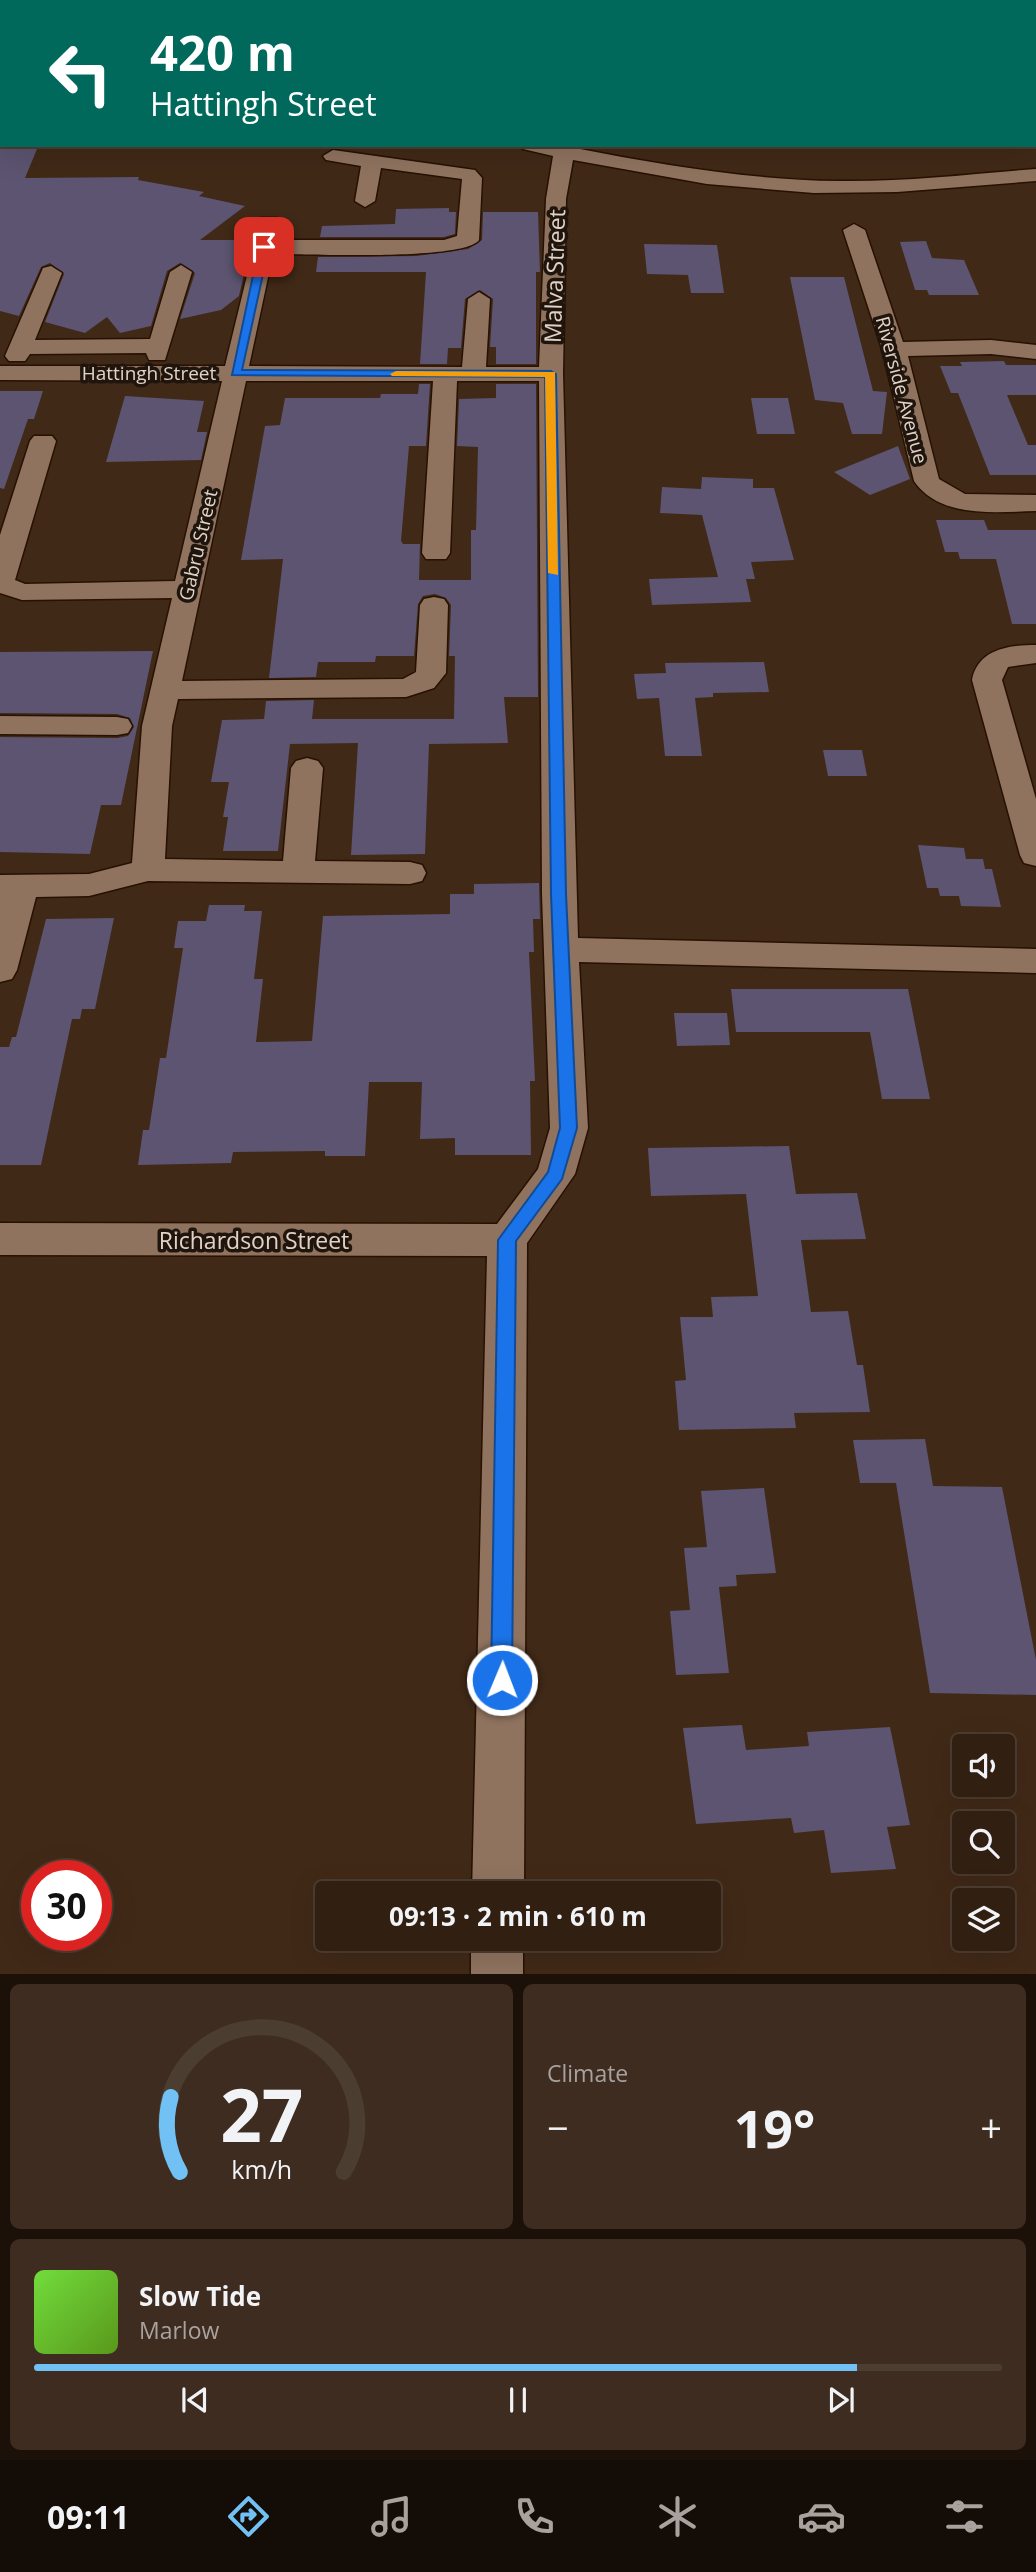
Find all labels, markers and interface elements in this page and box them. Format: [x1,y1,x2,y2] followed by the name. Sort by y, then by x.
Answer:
[150,19,295,85] text: 420 m
[35,28,126,119] icon: left
[150,82,377,125] text: Hattingh Street
[536,209,572,343] street label: Malva Street
[234,217,294,277] pin
[245,228,283,266] icon: arrive
[870,313,934,467] street label: Riverside Avenue
[82,360,216,386] street label: Hattingh Street
[173,487,223,603] street label: Gabru Street
[159,1224,349,1256] street label: Richardson Street
[465,1643,539,1717] position arrow
[952,1734,1015,1951] map controls
[952,1734,1015,1797] button: sound
[952,1811,1015,1874] button: search
[21,1860,112,1951] speed limit sign: 30
[952,1888,1015,1951] button: layers
[389,1898,647,1934] text: 09:13 · 2 min · 610 m
[547,2057,628,2089] text: Climate
[220,2065,303,2164] text: 27
[734,2092,815,2163] text: 19°
[547,2101,569,2153] text: −
[980,2101,1002,2153] text: +
[231,2152,292,2186] text: km/h
[139,2278,261,2314] text: Slow Tide
[139,2314,219,2346] text: Marlow
[176,2381,214,2419] icon: previous
[499,2381,537,2419] icon: pause
[822,2381,860,2419] icon: next
[224,2492,273,2541] icon: directions
[367,2492,416,2541] icon: music
[510,2492,559,2541] icon: phone
[653,2492,702,2541] icon: climate
[797,2492,846,2541] icon: car
[940,2492,989,2541] icon: filters
[47,2495,129,2538] text: 09:11

